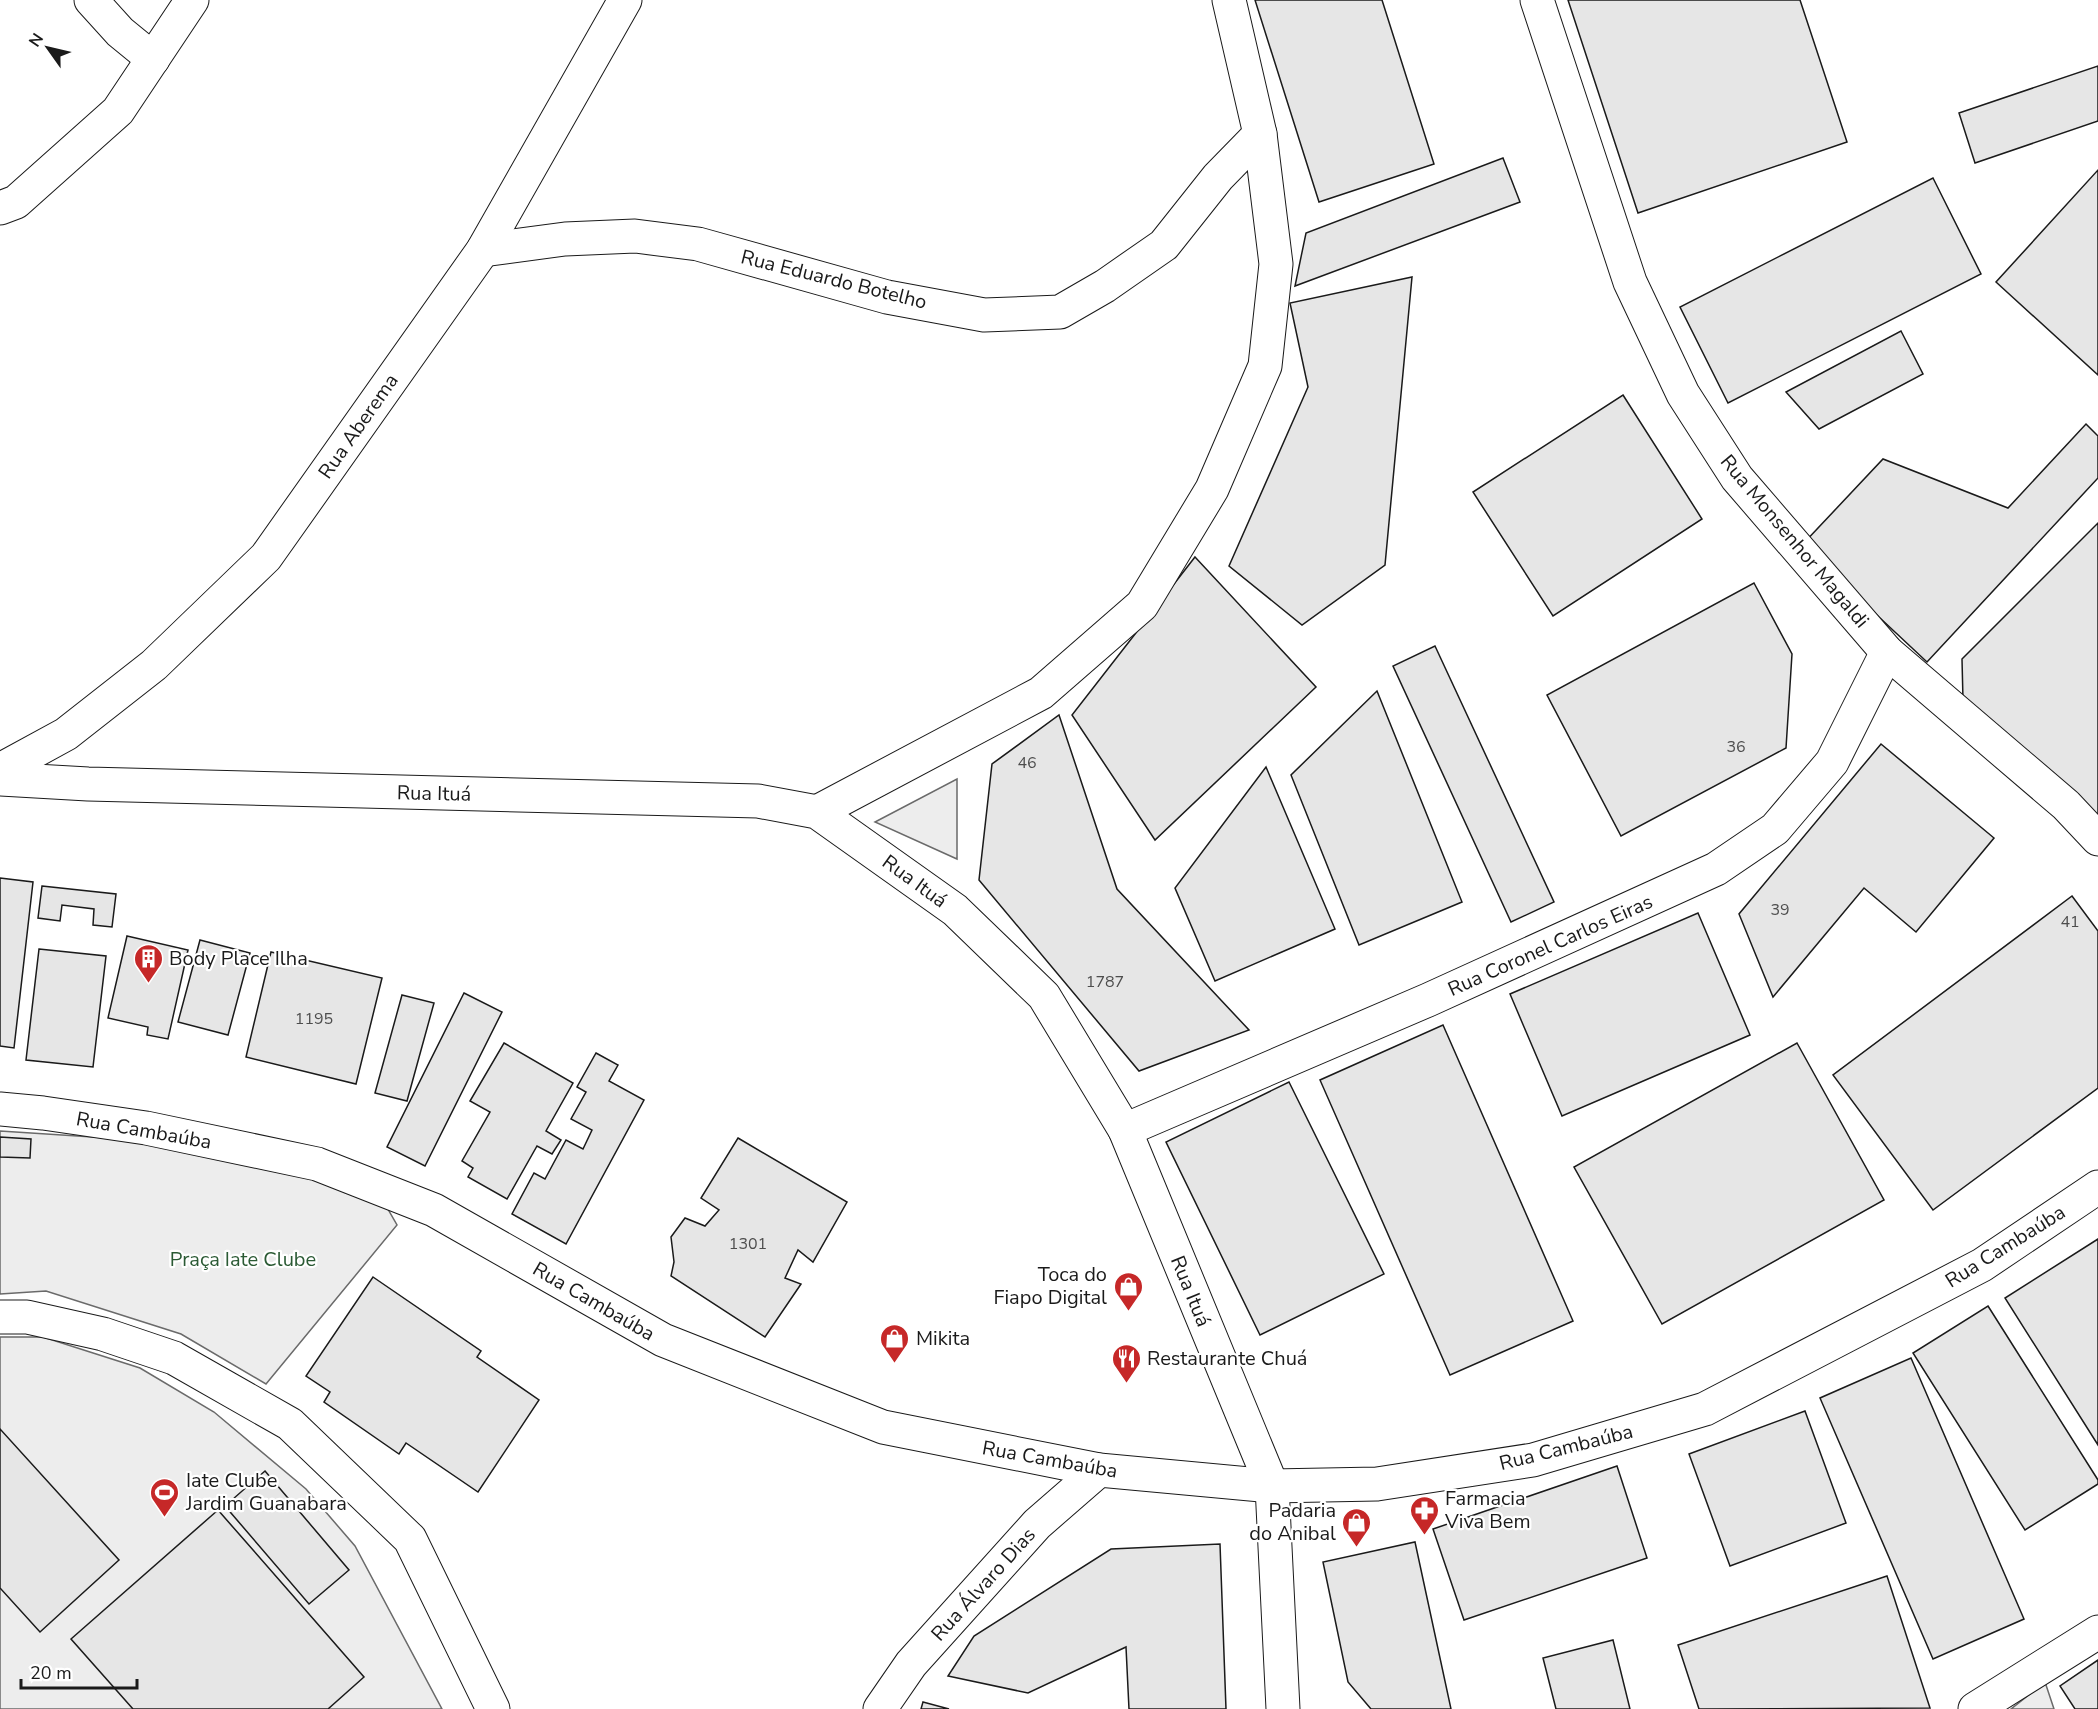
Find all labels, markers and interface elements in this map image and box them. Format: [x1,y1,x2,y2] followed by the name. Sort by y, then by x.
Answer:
[18,18,78,78] north arrow
[24,29,49,51] text: N
[738,243,930,316] street label: Rua Eduardo Botelho
[312,368,405,484] street label: Rua Aberema
[1714,449,1875,634] street label: Rua Monsenhor Magaldi
[1726,736,1746,758] house number: 36
[1017,752,1037,774] house number: 46
[397,779,471,808] street label: Rua Ituá
[877,849,953,914] street label: Rua Ituá
[1443,888,1657,1003] street label: Rua Coronel Carlos Eiras
[1770,899,1790,921] house number: 39
[2060,911,2080,933] house number: 41
[132,942,164,984] building icon: Body Place Ilha
[169,945,308,972] place label: Body Place Ilha
[1086,971,1124,993] house number: 1787
[295,1008,333,1030] house number: 1195
[74,1105,214,1156] street label: Rua Cambaúba
[1940,1199,2070,1294] street label: Rua Cambaúba
[729,1233,767,1255] house number: 1301
[170,1246,316,1273] park label: Praça Iate Clube
[1164,1252,1217,1331] street label: Rua Ituá
[528,1256,660,1347] street label: Rua Cambaúba
[994,1261,1107,1311] place label: Toca do Fiapo Digital
[1112,1270,1144,1312] shop icon: Toca do Fiapo Digital
[879,1322,911,1364] shop icon: Mikita
[916,1325,970,1352] place label: Mikita
[1110,1342,1142,1384] restaurant icon: Restaurante Chuá
[1147,1345,1307,1372] place label: Restaurante Chuá
[1496,1418,1636,1477] street label: Rua Cambaúba
[980,1434,1120,1485] street label: Rua Cambaúba
[185,1467,347,1517] place label: Iate Clube Jardim Guanabara
[149,1476,181,1518] sports icon: Iate Clube Jardim Guanabara
[1444,1485,1531,1535] place label: Farmacia Viva Bem
[1408,1494,1440,1536] pharmacy icon: Farmacia Viva Bem
[1249,1497,1336,1547] place label: Padaria do Anibal
[1341,1506,1373,1548] shop icon: Padaria do Anibal
[925,1522,1042,1647] street label: Rua Álvaro Dias
[21,1652,136,1690] scale bar
[30,1661,72,1685] text: 20 m

